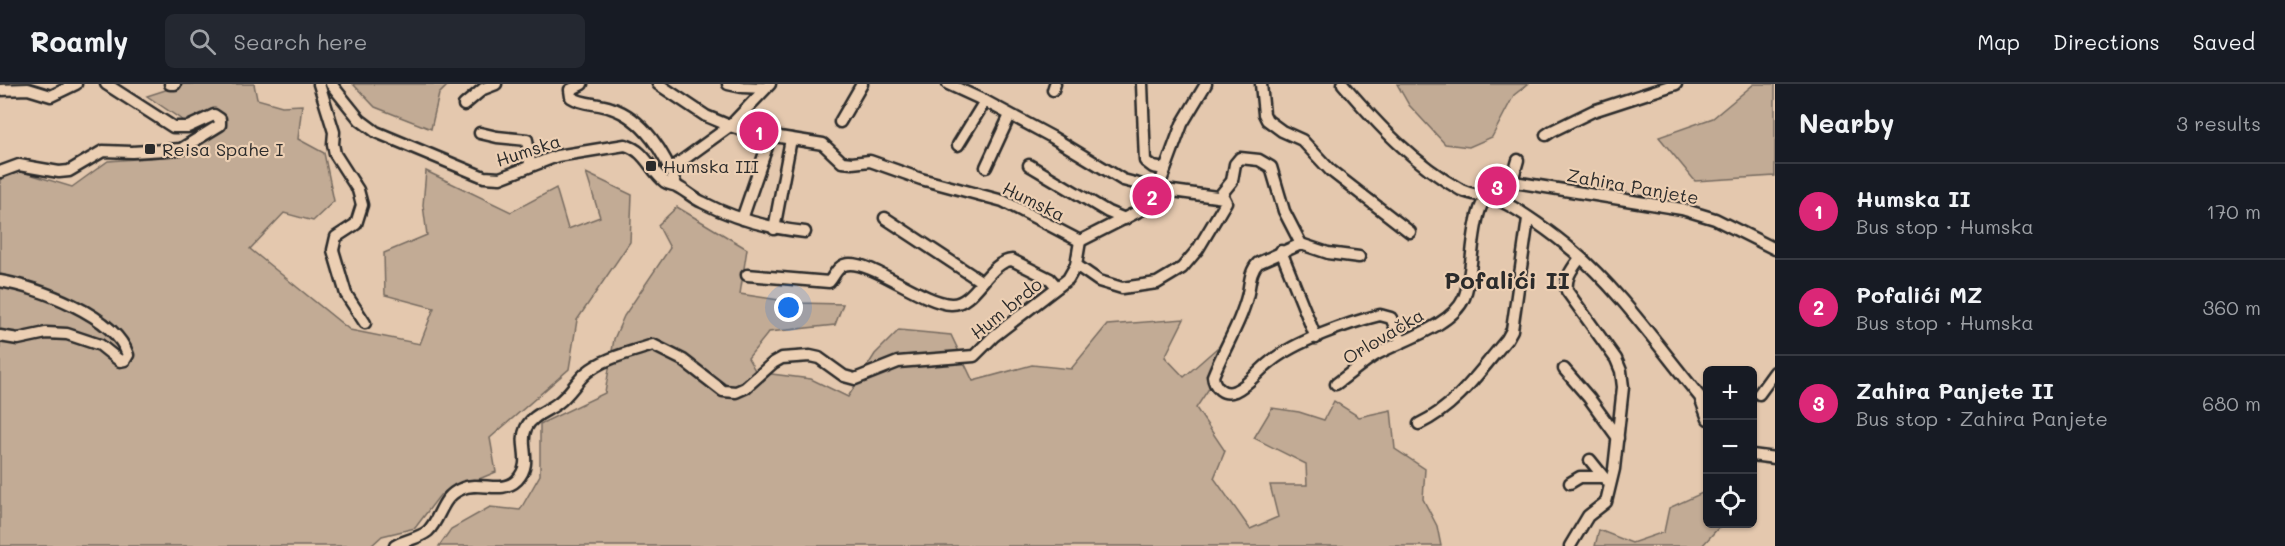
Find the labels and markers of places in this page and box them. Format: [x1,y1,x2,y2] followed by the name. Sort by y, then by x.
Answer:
[740,108,778,154] pin: 1
[162,137,283,161] place label: Reisa Spahe I
[143,142,157,156] marker: Reisa Spahe I
[663,154,759,178] place label: Humska III
[644,159,658,173] marker: Humska III
[1478,164,1516,208] pin: 3
[1132,174,1172,218] pin: 2

